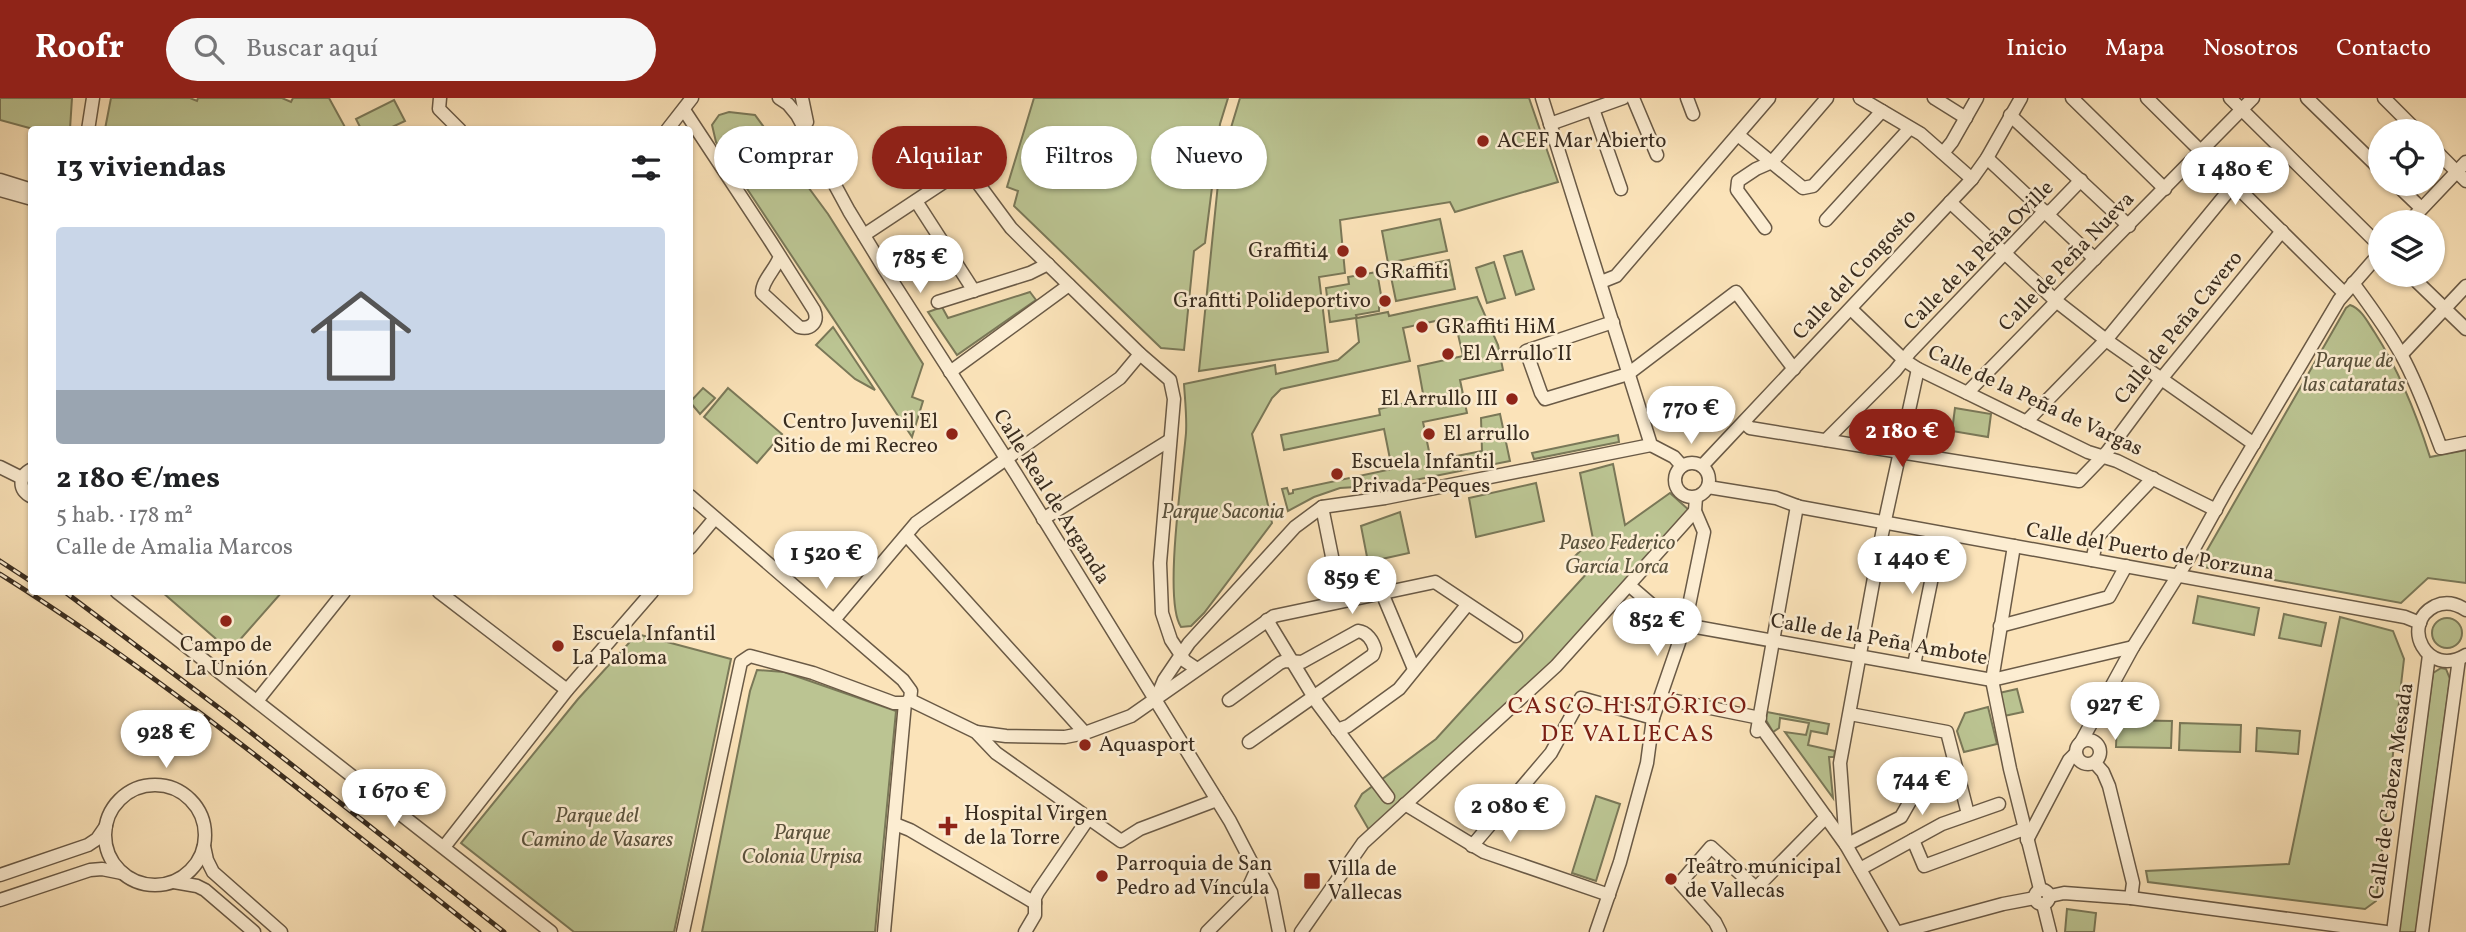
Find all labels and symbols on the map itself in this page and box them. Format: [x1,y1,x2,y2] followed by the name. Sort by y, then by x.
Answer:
[1497,127,1666,156] place label: ACEF Mar Abierto
[1475,133,1491,149] marker: ACEF Mar Abierto
[2170,148,2300,207] pin: 1 480 €
[1897,174,2061,338] street label: Calle de la Peña Oville
[1992,186,2142,338] street label: Calle de Peña Nueva
[1786,203,1924,347] street label: Calle del Congosto
[871,236,969,295] pin: 785 €
[1248,237,1329,266] place label: Graffiti4
[1335,243,1351,259] marker: Graffiti4
[2108,245,2250,411] street label: Calle de Peña Cavero
[1375,258,1449,287] place label: GRaffiti
[1353,264,1369,280] marker: GRaffiti
[1173,287,1371,316] place label: Grafitti Polideportivo
[1377,293,1393,309] marker: Grafitti Polideportivo
[1436,313,1556,342] place label: GRaffiti HiM
[1414,319,1430,335] marker: GRaffiti HiM
[1923,338,2147,464] street label: Calle de la Peña de Vargas
[1462,340,1572,369] place label: El Arrullo II
[1440,346,1456,362] marker: El Arrullo II
[2303,347,2406,400] park label: Parque de las cataratas
[1380,385,1498,414] place label: El Arrullo III
[1642,386,1740,446] pin: 770 €
[1504,391,1520,407] marker: El Arrullo III
[985,404,1117,590] street label: Calle Real de Arganda
[773,408,938,461] place label: Centro Juvenil El Sitio de mi Recreo
[1837,410,1967,469] pin: 2 180 €
[1443,420,1530,449] place label: El arrullo
[944,426,960,442] marker: Centro Juvenil El Sitio de mi Recreo
[1421,426,1437,442] marker: El arrullo
[1351,448,1495,501] place label: Escuela Infantil Privada Peques
[1329,466,1345,482] marker: Escuela Infantil Privada Peques
[1161,498,1285,527] park label: Parque Saconia
[2024,516,2276,588] street label: Calle del Puerto de Porzuna
[1559,529,1676,582] park label: Paseo Federico García Lorca
[761,532,891,591] pin: 1 520 €
[1847,536,1977,596] pin: 1 440 €
[1303,556,1401,616] pin: 859 €
[1608,598,1706,658] pin: 852 €
[1768,607,1990,673] street label: Calle de la Peña Ambote
[218,613,234,629] marker: Campo de La Unión
[572,620,716,673] place label: Escuela Infantil La Paloma
[180,631,272,684] place label: Campo de La Unión
[550,638,566,654] marker: Escuela Infantil La Paloma
[2362,681,2422,901] street label: Calle de Cabeza Mesada
[2066,682,2164,742] pin: 927 €
[1508,690,1748,752] district label: CASCO HISTÓRICO DE VALLECAS
[117,710,215,770] pin: 928 €
[1099,731,1196,760] place label: Aquasport
[1077,737,1093,753] marker: Aquasport
[1873,758,1971,817] pin: 744 €
[329,770,459,829] pin: 1 670 €
[1445,784,1575,844] pin: 2 080 €
[964,800,1108,853] place label: Hospital Virgen de la Torre
[521,802,674,855] park label: Parque del Camino de Vasares
[938,816,958,836] marker: Hospital Virgen de la Torre
[741,819,863,872] park label: Parque Colonia Urpisa
[1116,850,1272,903] place label: Parroquia de San Pedro ad Víncula
[1685,853,1841,906] place label: Teatro municipal de Vallecas
[1328,855,1402,908] place label: Villa de Vallecas
[1094,868,1110,884] marker: Parroquia de San Pedro ad Víncula
[1302,871,1322,891] marker: Villa de Vallecas
[1663,871,1679,887] marker: Teatro municipal de Vallecas

